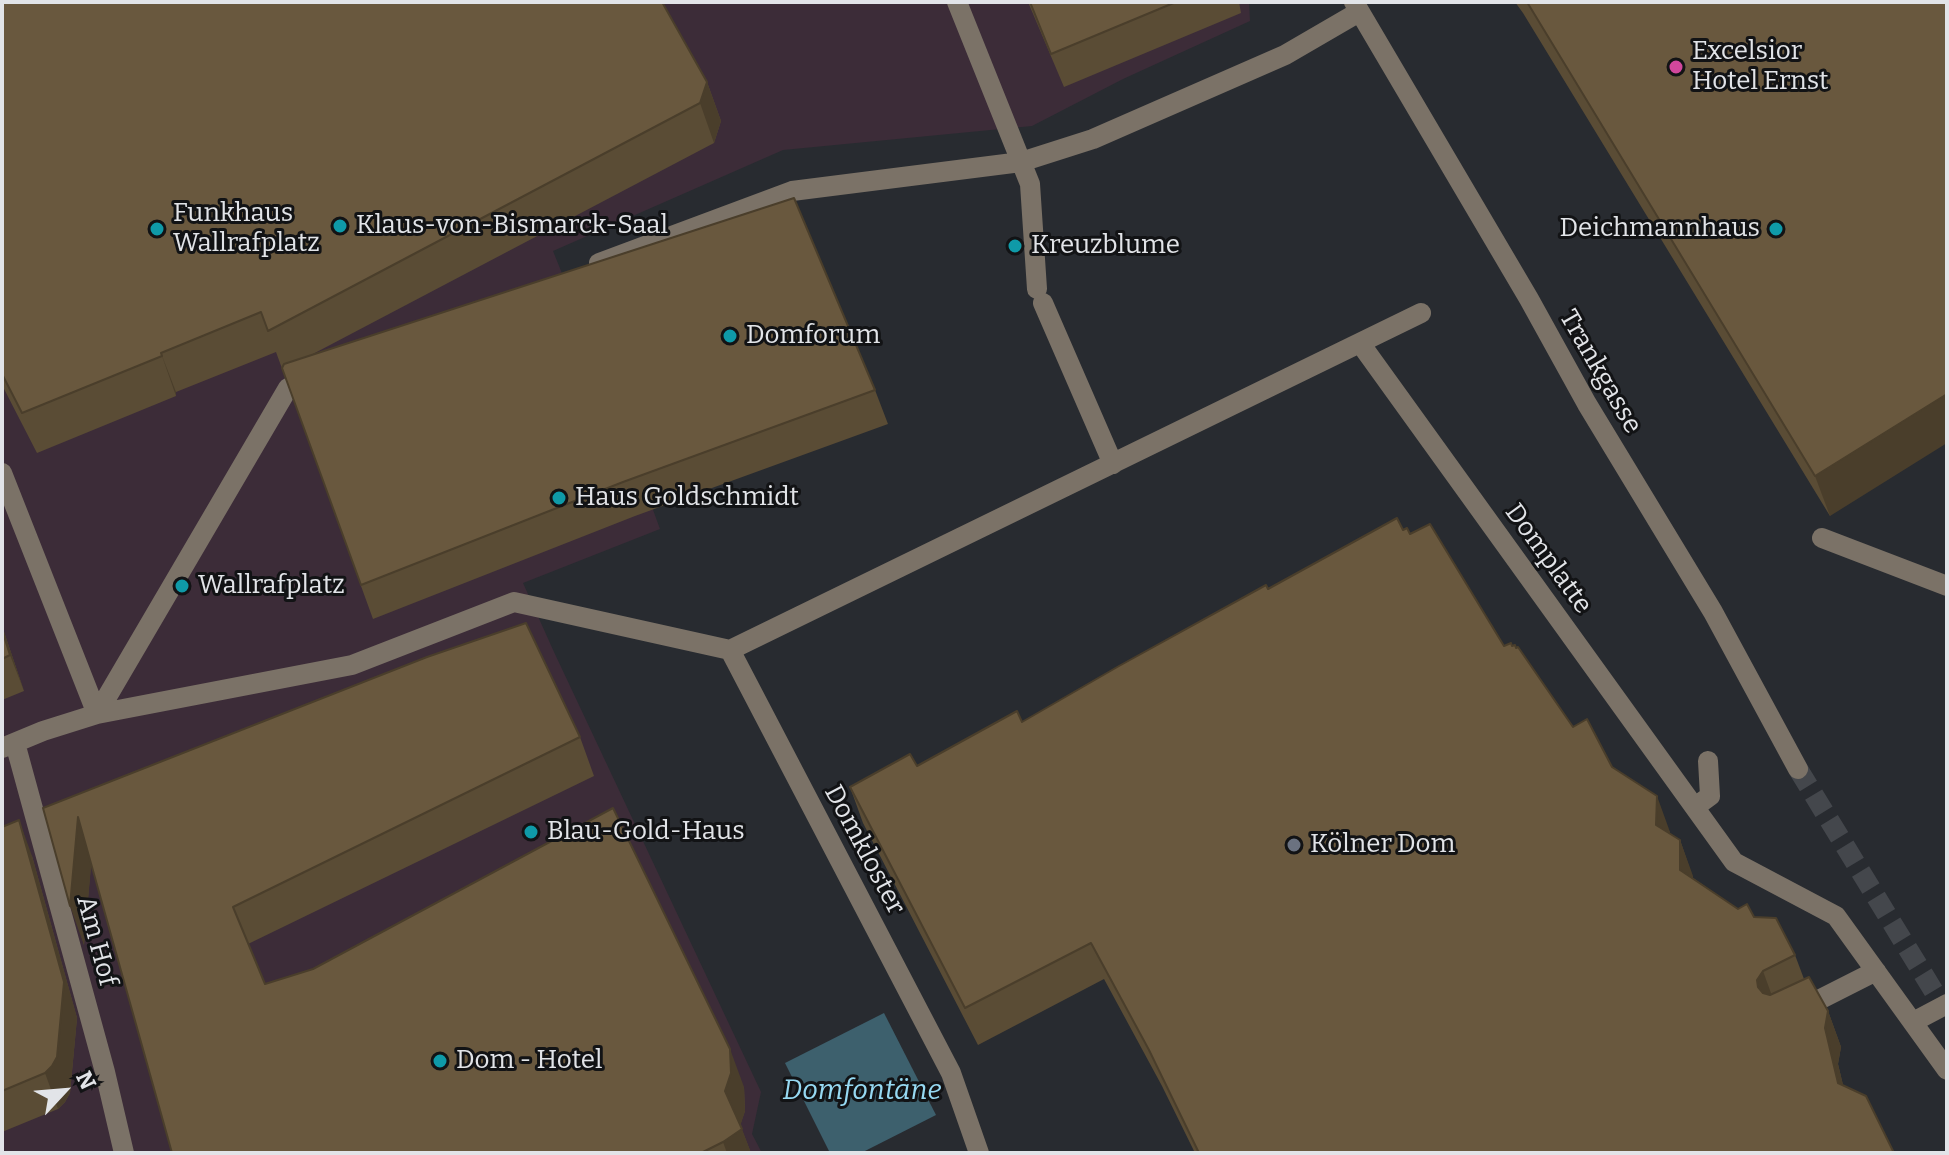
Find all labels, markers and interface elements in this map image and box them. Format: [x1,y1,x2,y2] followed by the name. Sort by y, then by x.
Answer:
[1692,36,1829,98] place label: Excelsior Hotel Ernst
[1667,58,1685,76] marker: Excelsior Hotel Ernst
[173,198,320,260] place label: Funkhaus Wallrafplatz
[356,210,668,242] place label: Klaus-von-Bismarck-Saal
[1560,213,1760,245] place label: Deichmannhaus
[331,217,349,235] marker: Klaus-von-Bismarck-Saal
[148,220,166,238] marker: Funkhaus Wallrafplatz
[1767,220,1785,238] marker: Deichmannhaus
[1031,230,1180,262] place label: Kreuzblume
[1006,237,1024,255] marker: Kreuzblume
[1552,305,1648,439] street label: Trankgasse
[746,320,880,352] place label: Domforum
[721,327,739,345] marker: Domforum
[575,482,799,514] place label: Haus Goldschmidt
[550,489,568,507] marker: Haus Goldschmidt
[1498,498,1598,620] street label: Domplatte
[198,570,345,602] place label: Wallrafplatz
[173,577,191,595] marker: Wallrafplatz
[817,780,911,920] street label: Domkloster
[547,816,745,848] place label: Blau-Gold-Haus
[522,823,540,841] marker: Blau-Gold-Haus
[1310,829,1455,861] place label: Kölner Dom
[1285,836,1303,854] marker: Kölner Dom
[69,892,123,990] street label: Am Hof
[456,1045,603,1077] place label: Dom - Hotel
[24,1051,104,1131] north arrow
[431,1052,449,1070] marker: Dom - Hotel
[70,1067,102,1094] text: N
[782,1074,942,1108] water label: Domfontäne

